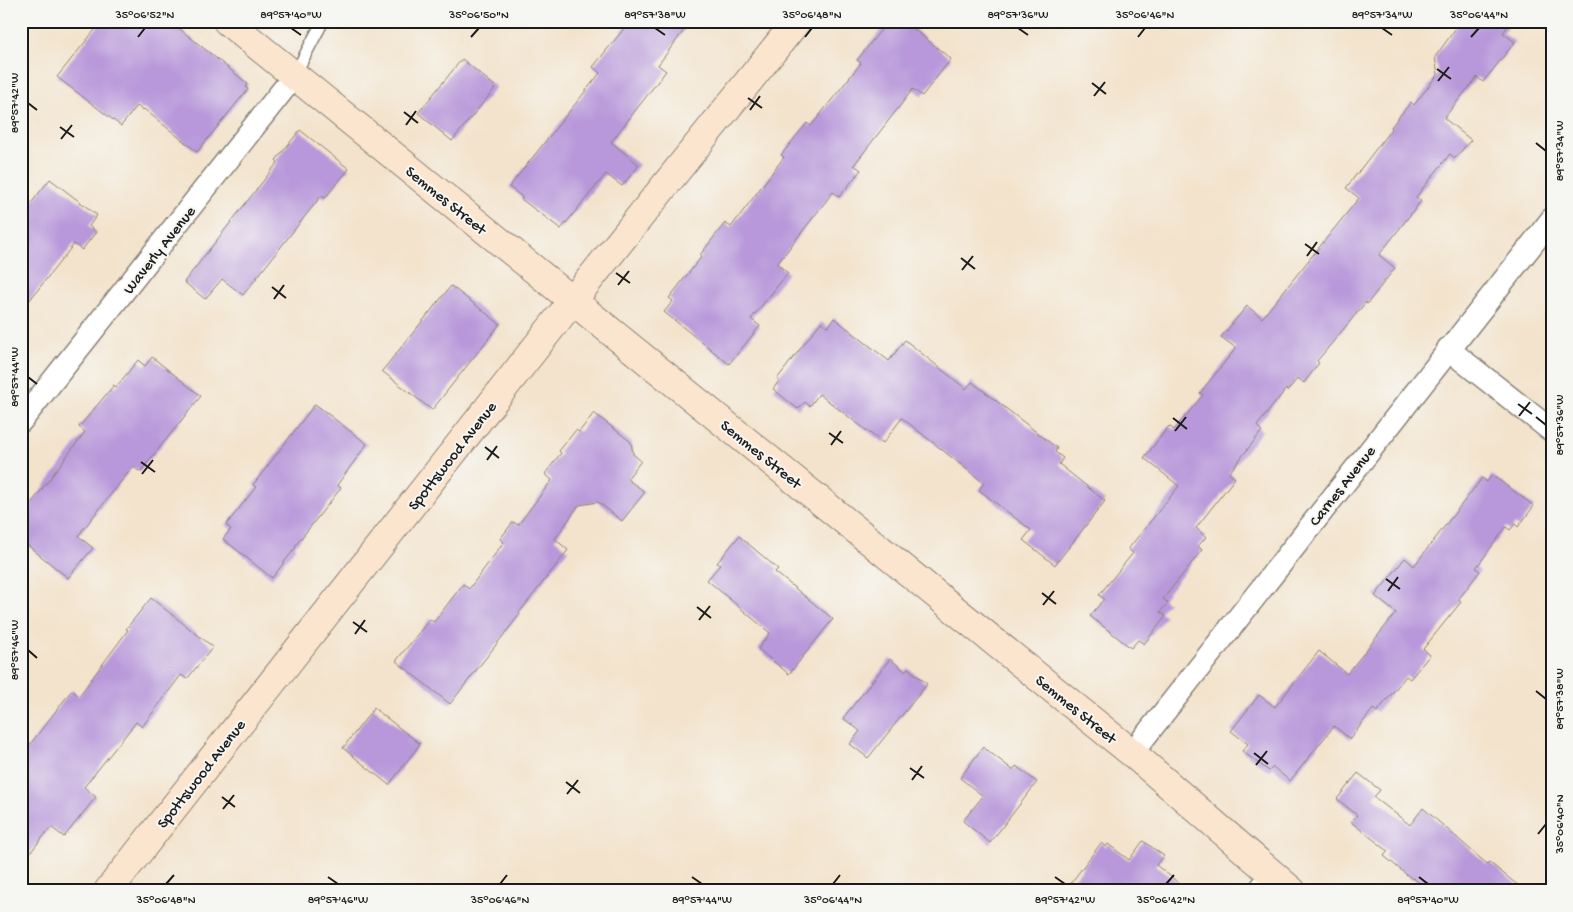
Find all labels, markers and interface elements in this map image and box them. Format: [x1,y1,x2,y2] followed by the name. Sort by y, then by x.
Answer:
[115,9,175,23] text: 35°06'52"N
[260,9,322,23] text: 89°57'40"W
[448,9,509,23] text: 35°06'50"N
[624,9,686,23] text: 89°57'38"W
[782,9,842,23] text: 35°06'48"N
[987,9,1049,23] text: 89°57'36"W
[1115,9,1174,23] text: 35°06'46"N
[1352,9,1412,23] text: 89°57'34"W
[1449,9,1508,23] text: 35°06'44"N
[9,73,23,133] text: 89°57'42"W
[1554,121,1568,181] text: 89°57'34"W
[400,163,490,241] street label: Semmes Street
[120,203,202,299] street label: Waverly Avenue
[9,347,23,407] text: 89°57'44"W
[1554,394,1568,456] text: 89°57'36"W
[405,398,503,515] street label: Spottswood Avenue
[715,417,805,495] street label: Semmes Street
[1306,443,1382,531] street label: Carnes Avenue
[9,620,23,680] text: 89°57'46"W
[1554,668,1568,730] text: 89°57'38"W
[1030,672,1120,750] street label: Semmes Street
[154,716,252,833] street label: Spottswood Avenue
[1554,794,1568,855] text: 35°06'40"N
[136,894,196,908] text: 35°06'48"N
[308,894,368,908] text: 89°57'46"W
[470,894,529,908] text: 35°06'46"N
[672,894,732,908] text: 89°57'44"W
[803,894,862,908] text: 35°06'44"N
[1035,894,1095,908] text: 89°57'42"W
[1136,894,1195,908] text: 35°06'42"N
[1397,894,1459,908] text: 89°57'40"W

